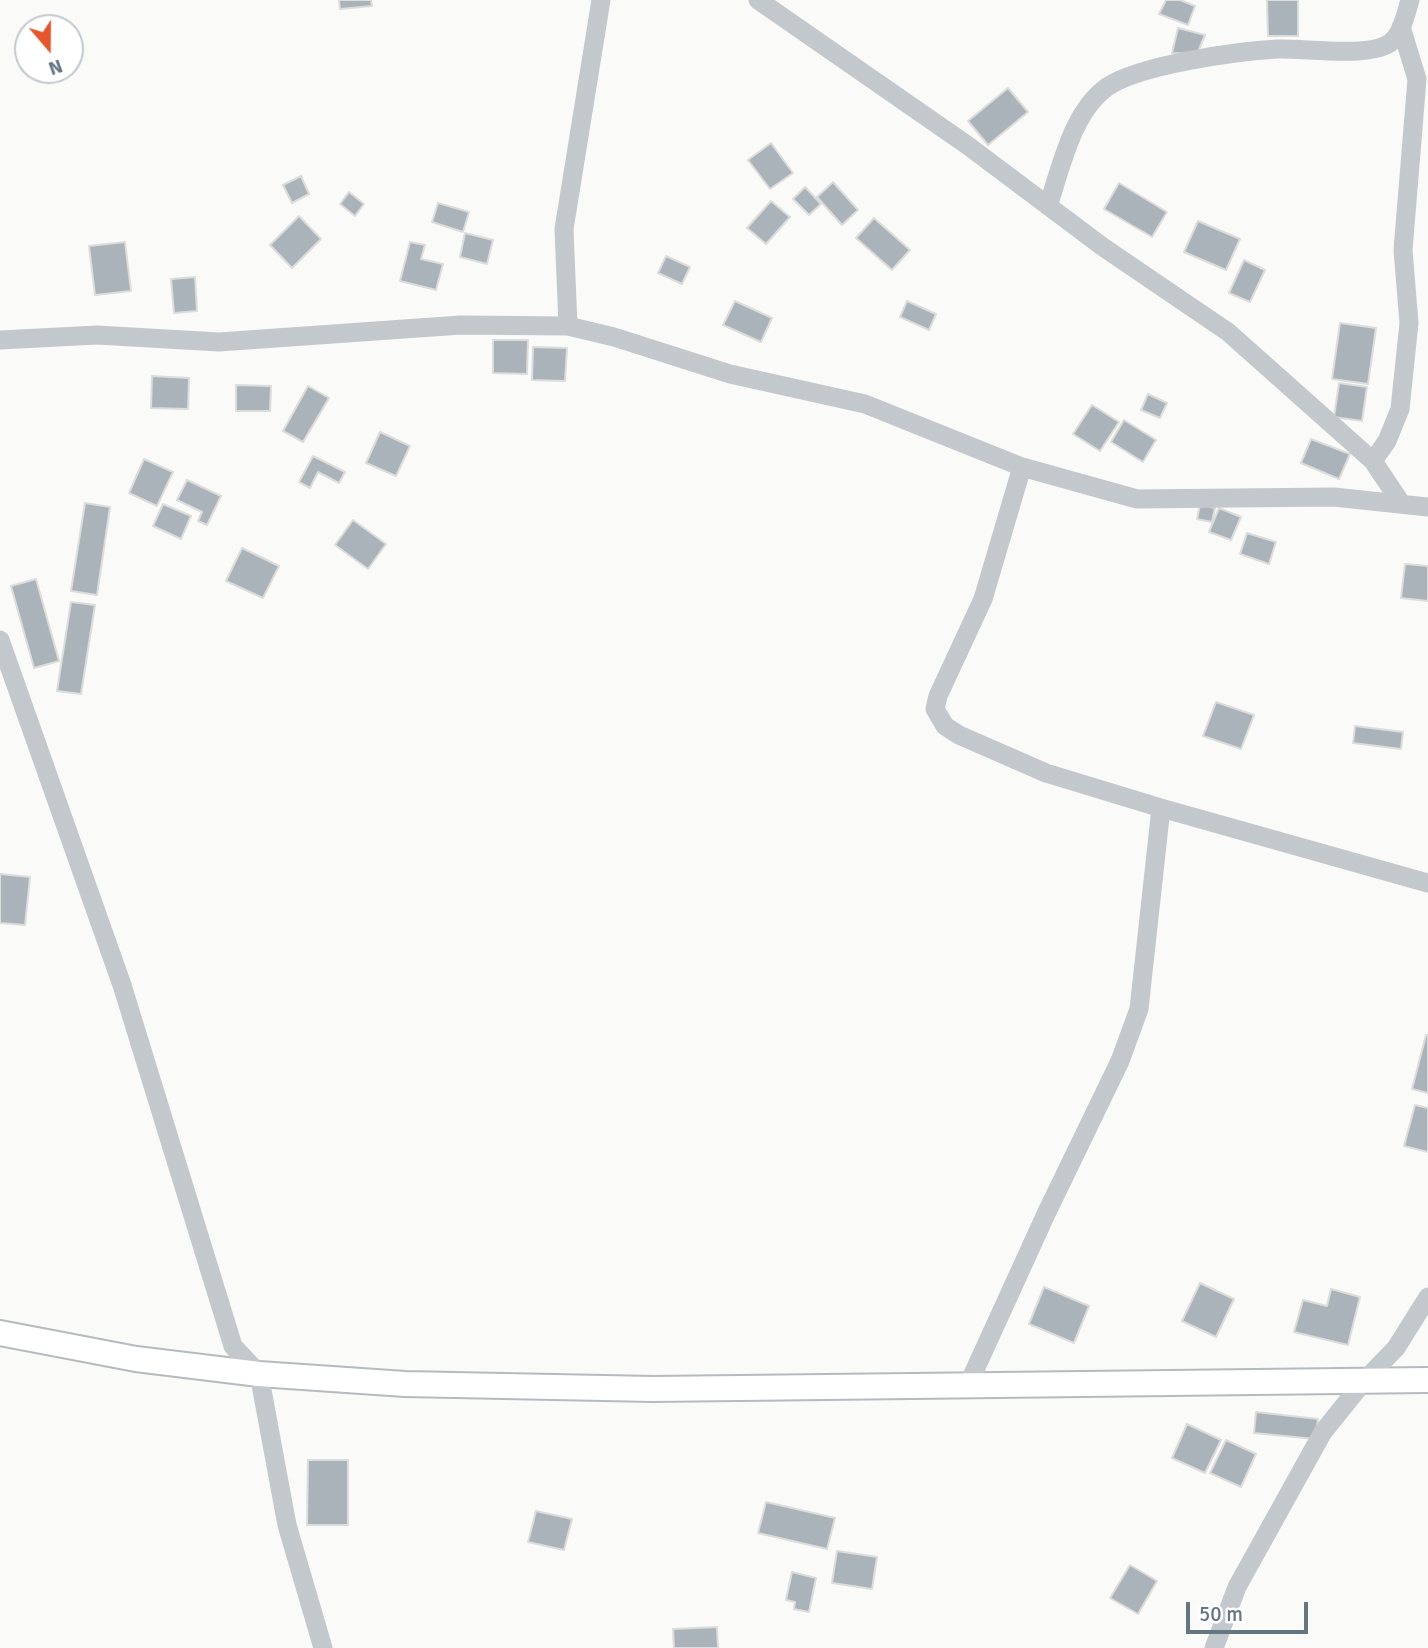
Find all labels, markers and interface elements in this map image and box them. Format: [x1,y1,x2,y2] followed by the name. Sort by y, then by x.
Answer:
[14,14,84,84] north arrow
[45,53,66,80] text: N
[1190,1588,1312,1632] scale bar
[1199,1601,1243,1627] text: 50 m

